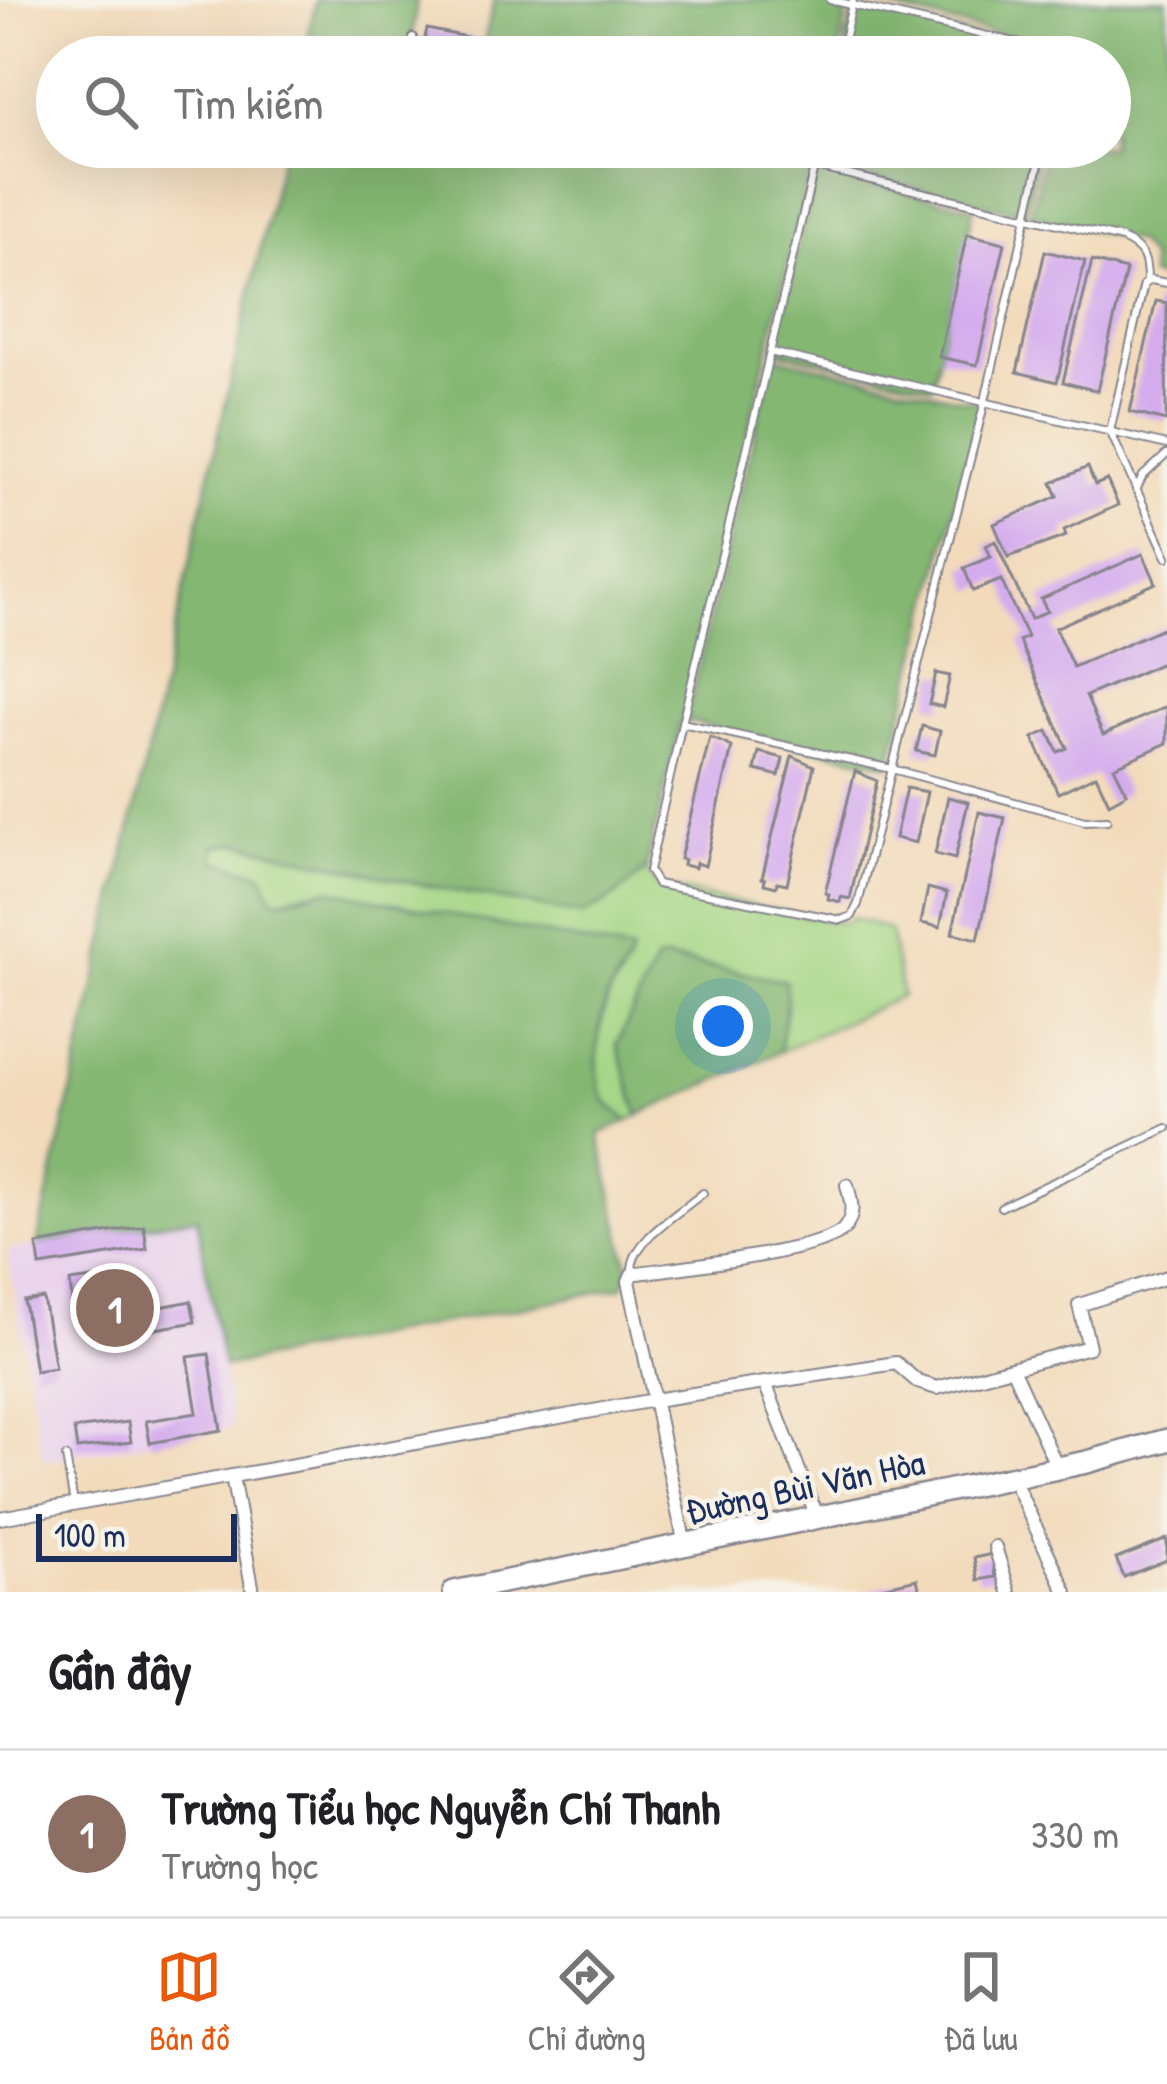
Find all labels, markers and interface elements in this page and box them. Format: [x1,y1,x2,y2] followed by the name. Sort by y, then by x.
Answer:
[36,36,1131,168] search box
[78,69,144,135] icon: search
[174,72,323,133] text: Tìm kiếm
[693,996,753,1056] your location
[76,1263,154,1353] pin: 1
[681,1436,929,1535] street label: Đường Bùi Văn Hòa
[36,1508,237,1561] scale bar
[54,1513,126,1557] text: 100 m
[48,1636,192,1705] text: Gần đây
[162,1777,720,1838] text: Trường Tiểu học Nguyễn Chí Thanh
[80,1807,94,1860] text: 1
[1031,1807,1119,1860] text: 330 m
[162,1838,318,1891] text: Trường học
[149,1944,229,2060] tab: Bản đồ
[528,1944,646,2060] tab: Chỉ đường
[944,1944,1018,2060] tab: Đã lưu

